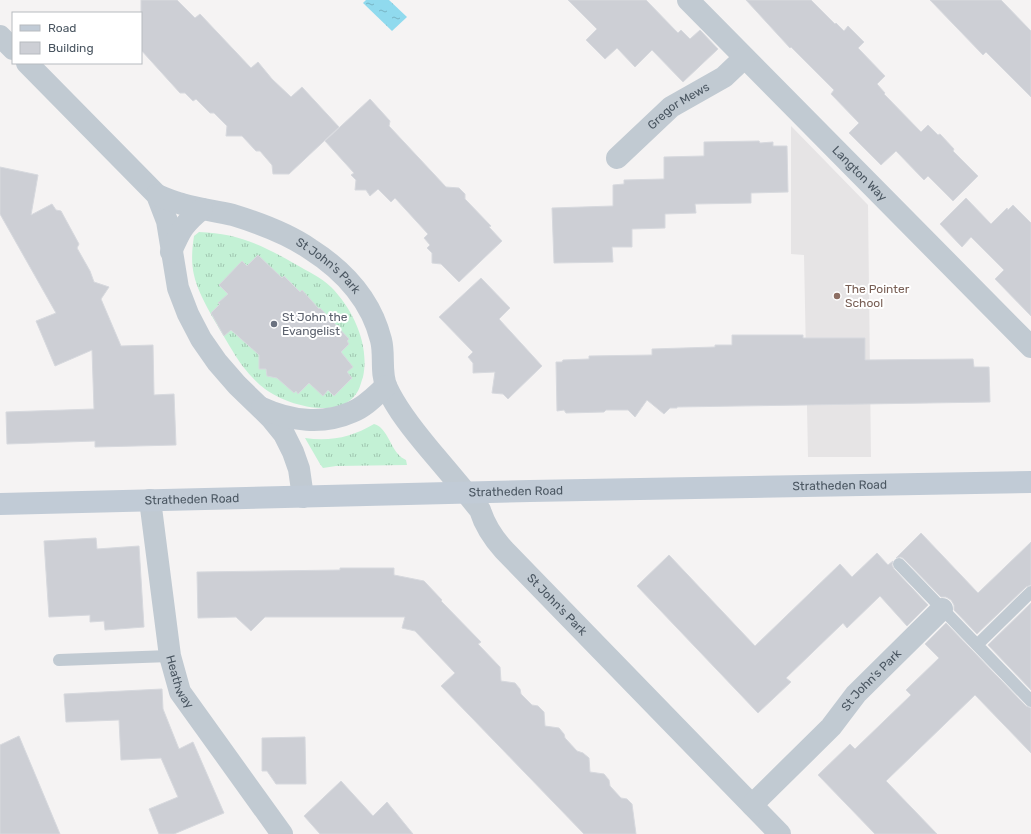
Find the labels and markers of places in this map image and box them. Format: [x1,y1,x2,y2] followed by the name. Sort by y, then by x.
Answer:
[845,282,910,310] place label: The Pointer School
[832,291,842,301] marker: The Pointer School
[282,310,348,338] place label: St John the Evangelist
[269,319,279,329] marker: St John the Evangelist

